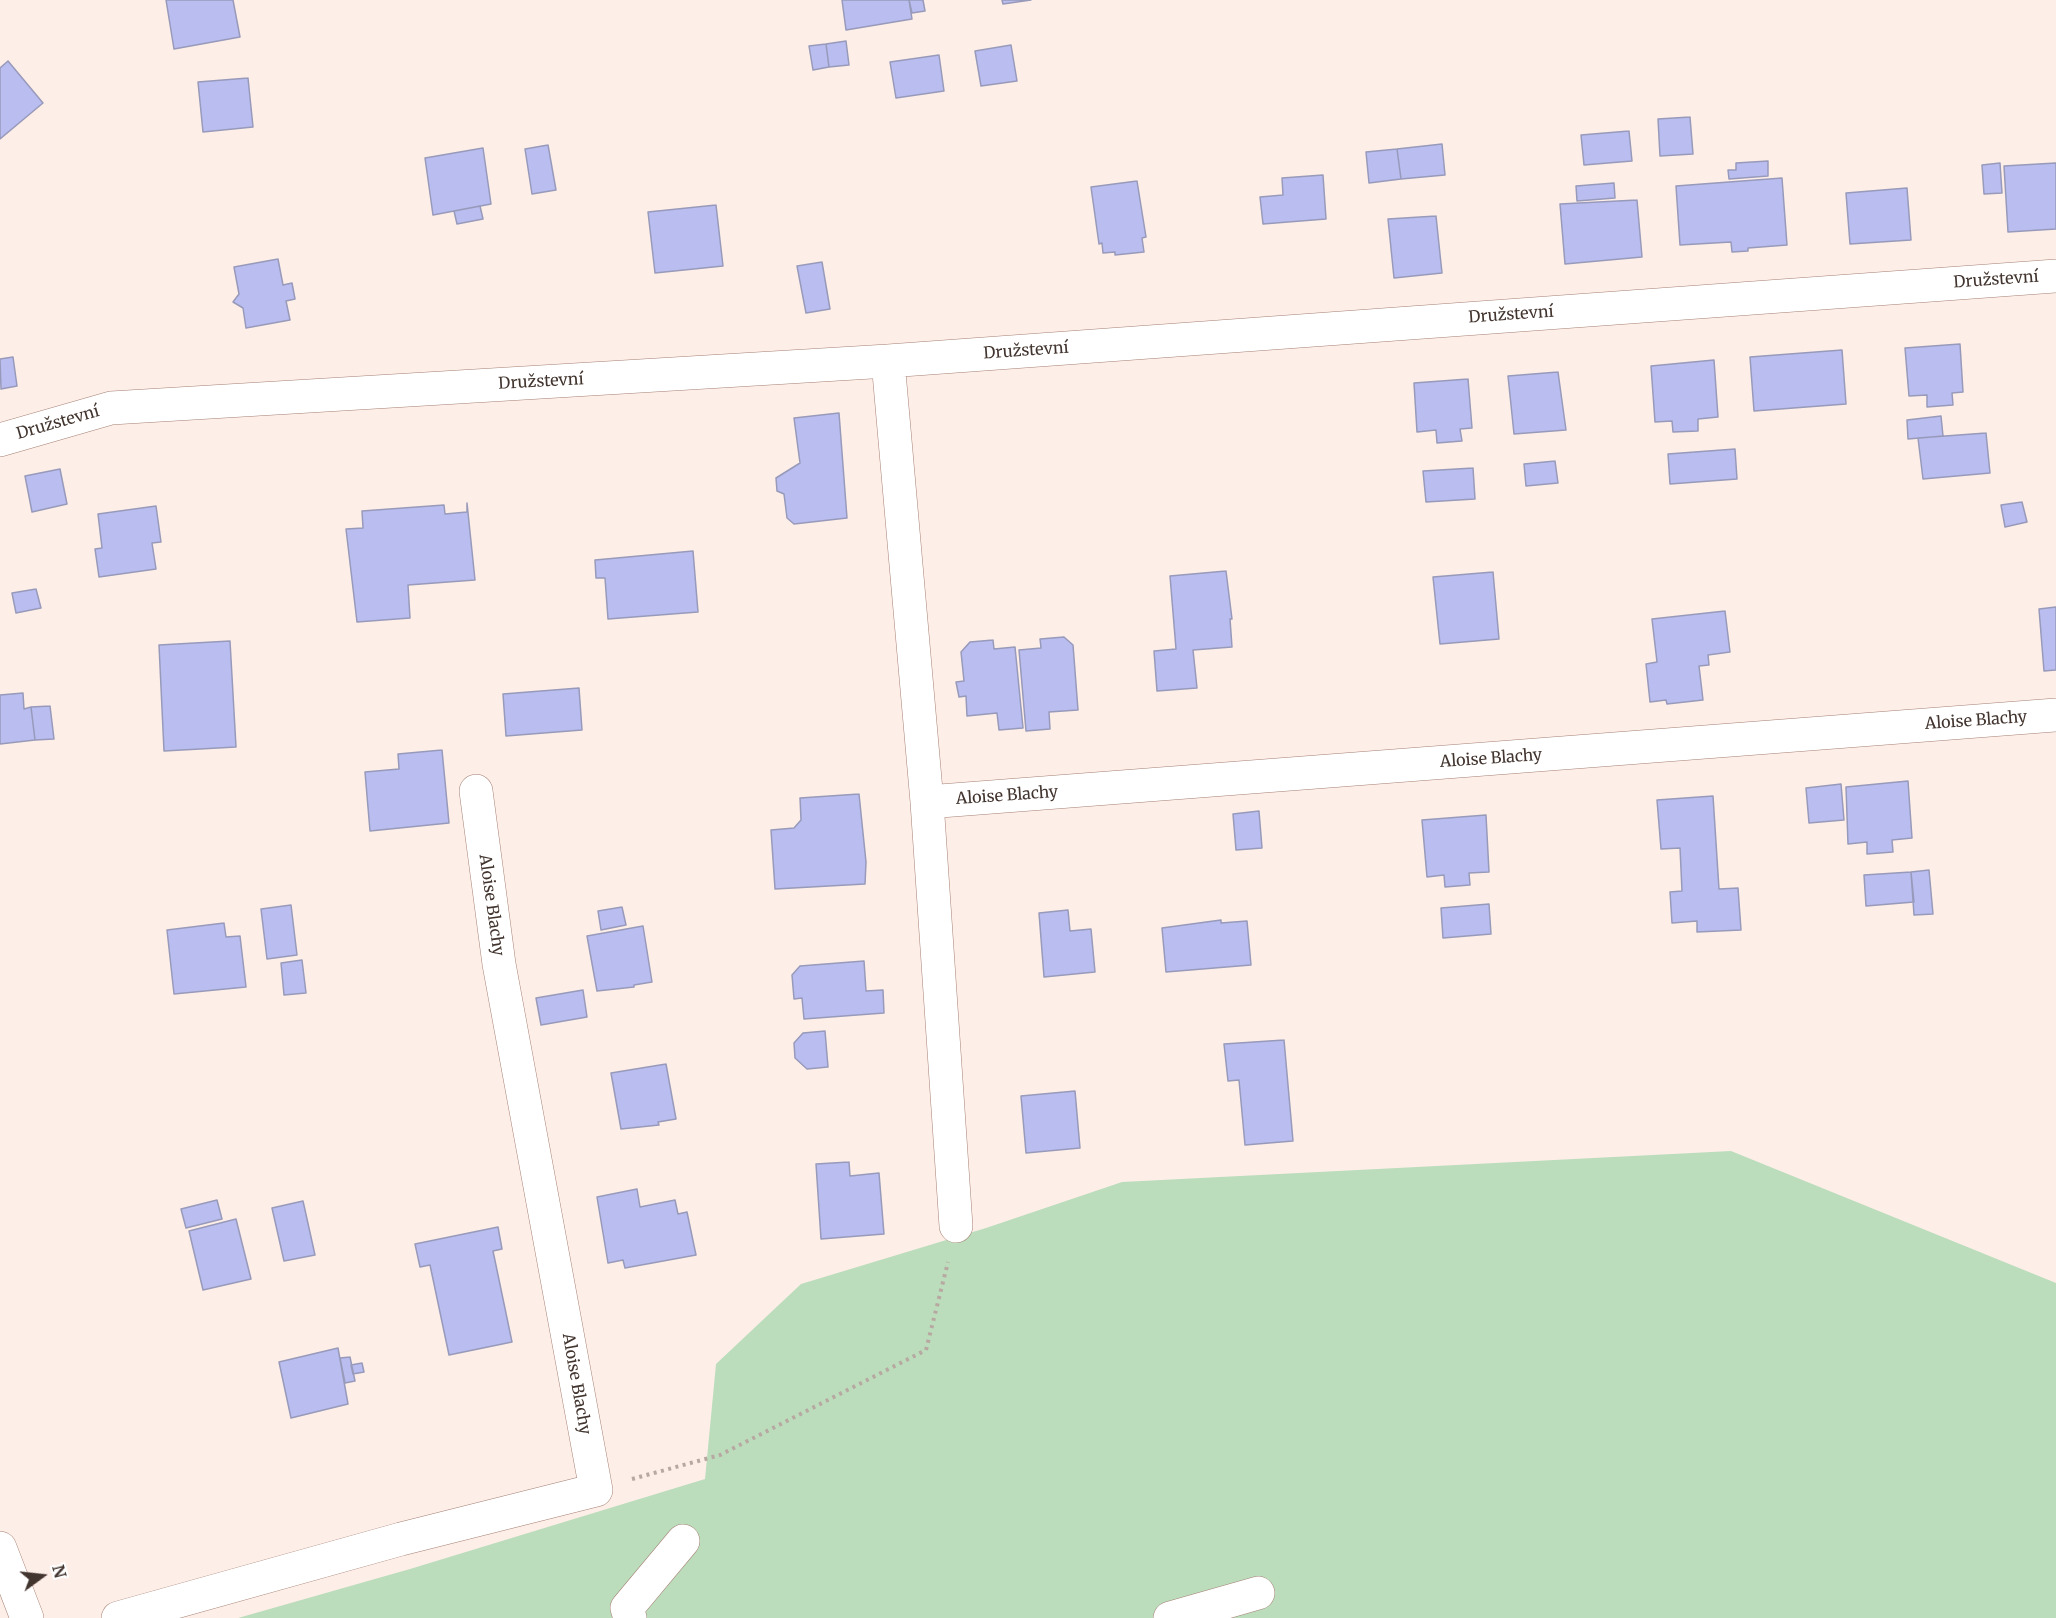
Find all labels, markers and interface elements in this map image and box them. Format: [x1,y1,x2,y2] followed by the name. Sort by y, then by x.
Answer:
[1953,267,2039,293] street label: Družstevní
[1468,302,1554,328] street label: Družstevní
[983,338,1069,364] street label: Družstevní
[498,370,584,394] street label: Družstevní
[14,402,102,444] street label: Družstevní
[1924,708,2028,734] street label: Aloise Blachy
[1439,746,1543,772] street label: Aloise Blachy
[955,783,1059,809] street label: Aloise Blachy
[474,853,508,957] street label: Aloise Blachy
[558,1332,594,1436] street label: Aloise Blachy
[12,1546,72,1606] north arrow
[48,1563,71,1580] text: N

